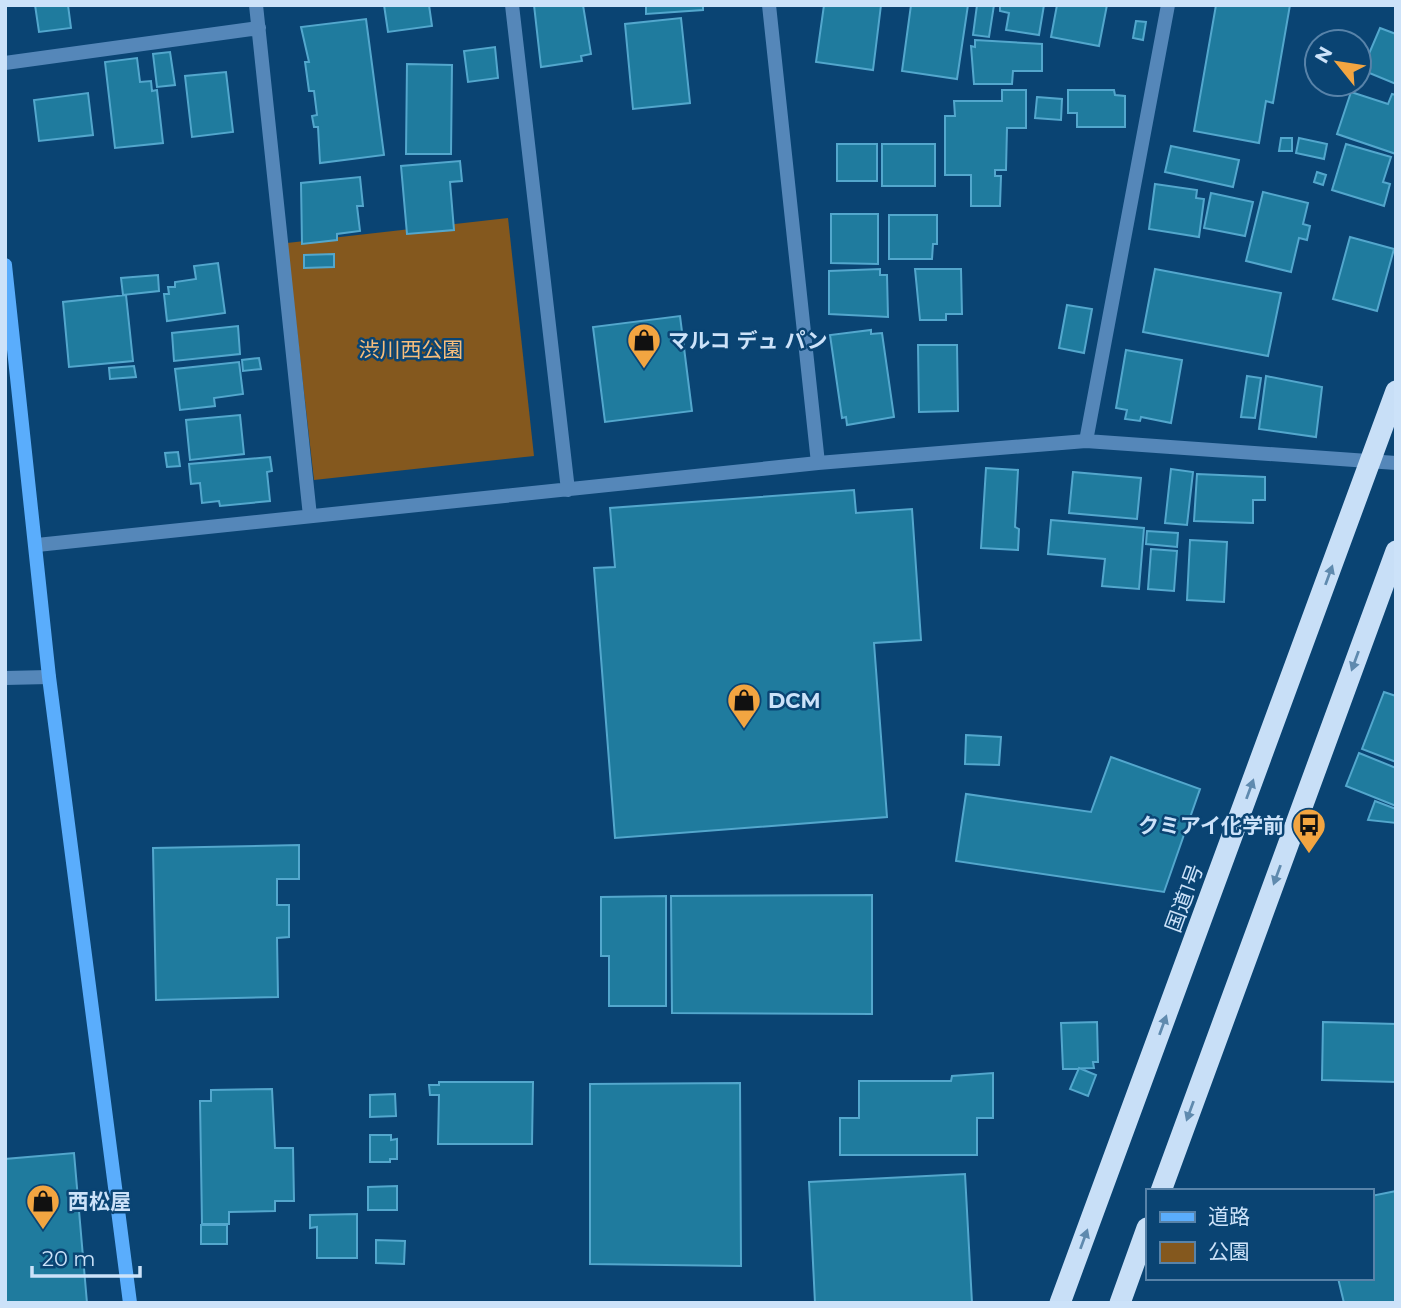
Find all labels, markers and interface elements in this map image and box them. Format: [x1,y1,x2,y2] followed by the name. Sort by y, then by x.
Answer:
[1303,28,1373,98] north arrow
[1310,42,1338,67] text: N
[625,321,663,370] shop icon: マルコ デュ パン
[668,328,828,353] place label: マルコ デュ パン
[359,337,464,362] park label: 渋川西公園
[1323,565,1334,586] one-way arrow
[1350,651,1361,672] one-way arrow
[725,681,763,730] shop icon: DCM
[768,688,821,713] place label: DCM
[1245,778,1256,799] one-way arrow
[1290,806,1328,855] bus stop icon: クミアイ化学前
[1138,813,1284,838] place label: クミアイ化学前
[1160,861,1208,935] street label: 国道1号
[1271,864,1282,885] one-way arrow
[1158,1015,1169,1036] one-way arrow
[1184,1101,1195,1122] one-way arrow
[24,1182,62,1231] shop icon: 西松屋
[68,1189,131,1214] place label: 西松屋
[1146,1189,1373,1280] legend
[1208,1204,1250,1229] text: 道路
[1079,1228,1090,1249] one-way arrow
[32,1234,140,1278] scale bar
[1208,1239,1250,1264] text: 公園
[42,1246,96,1271] text: 20 m

